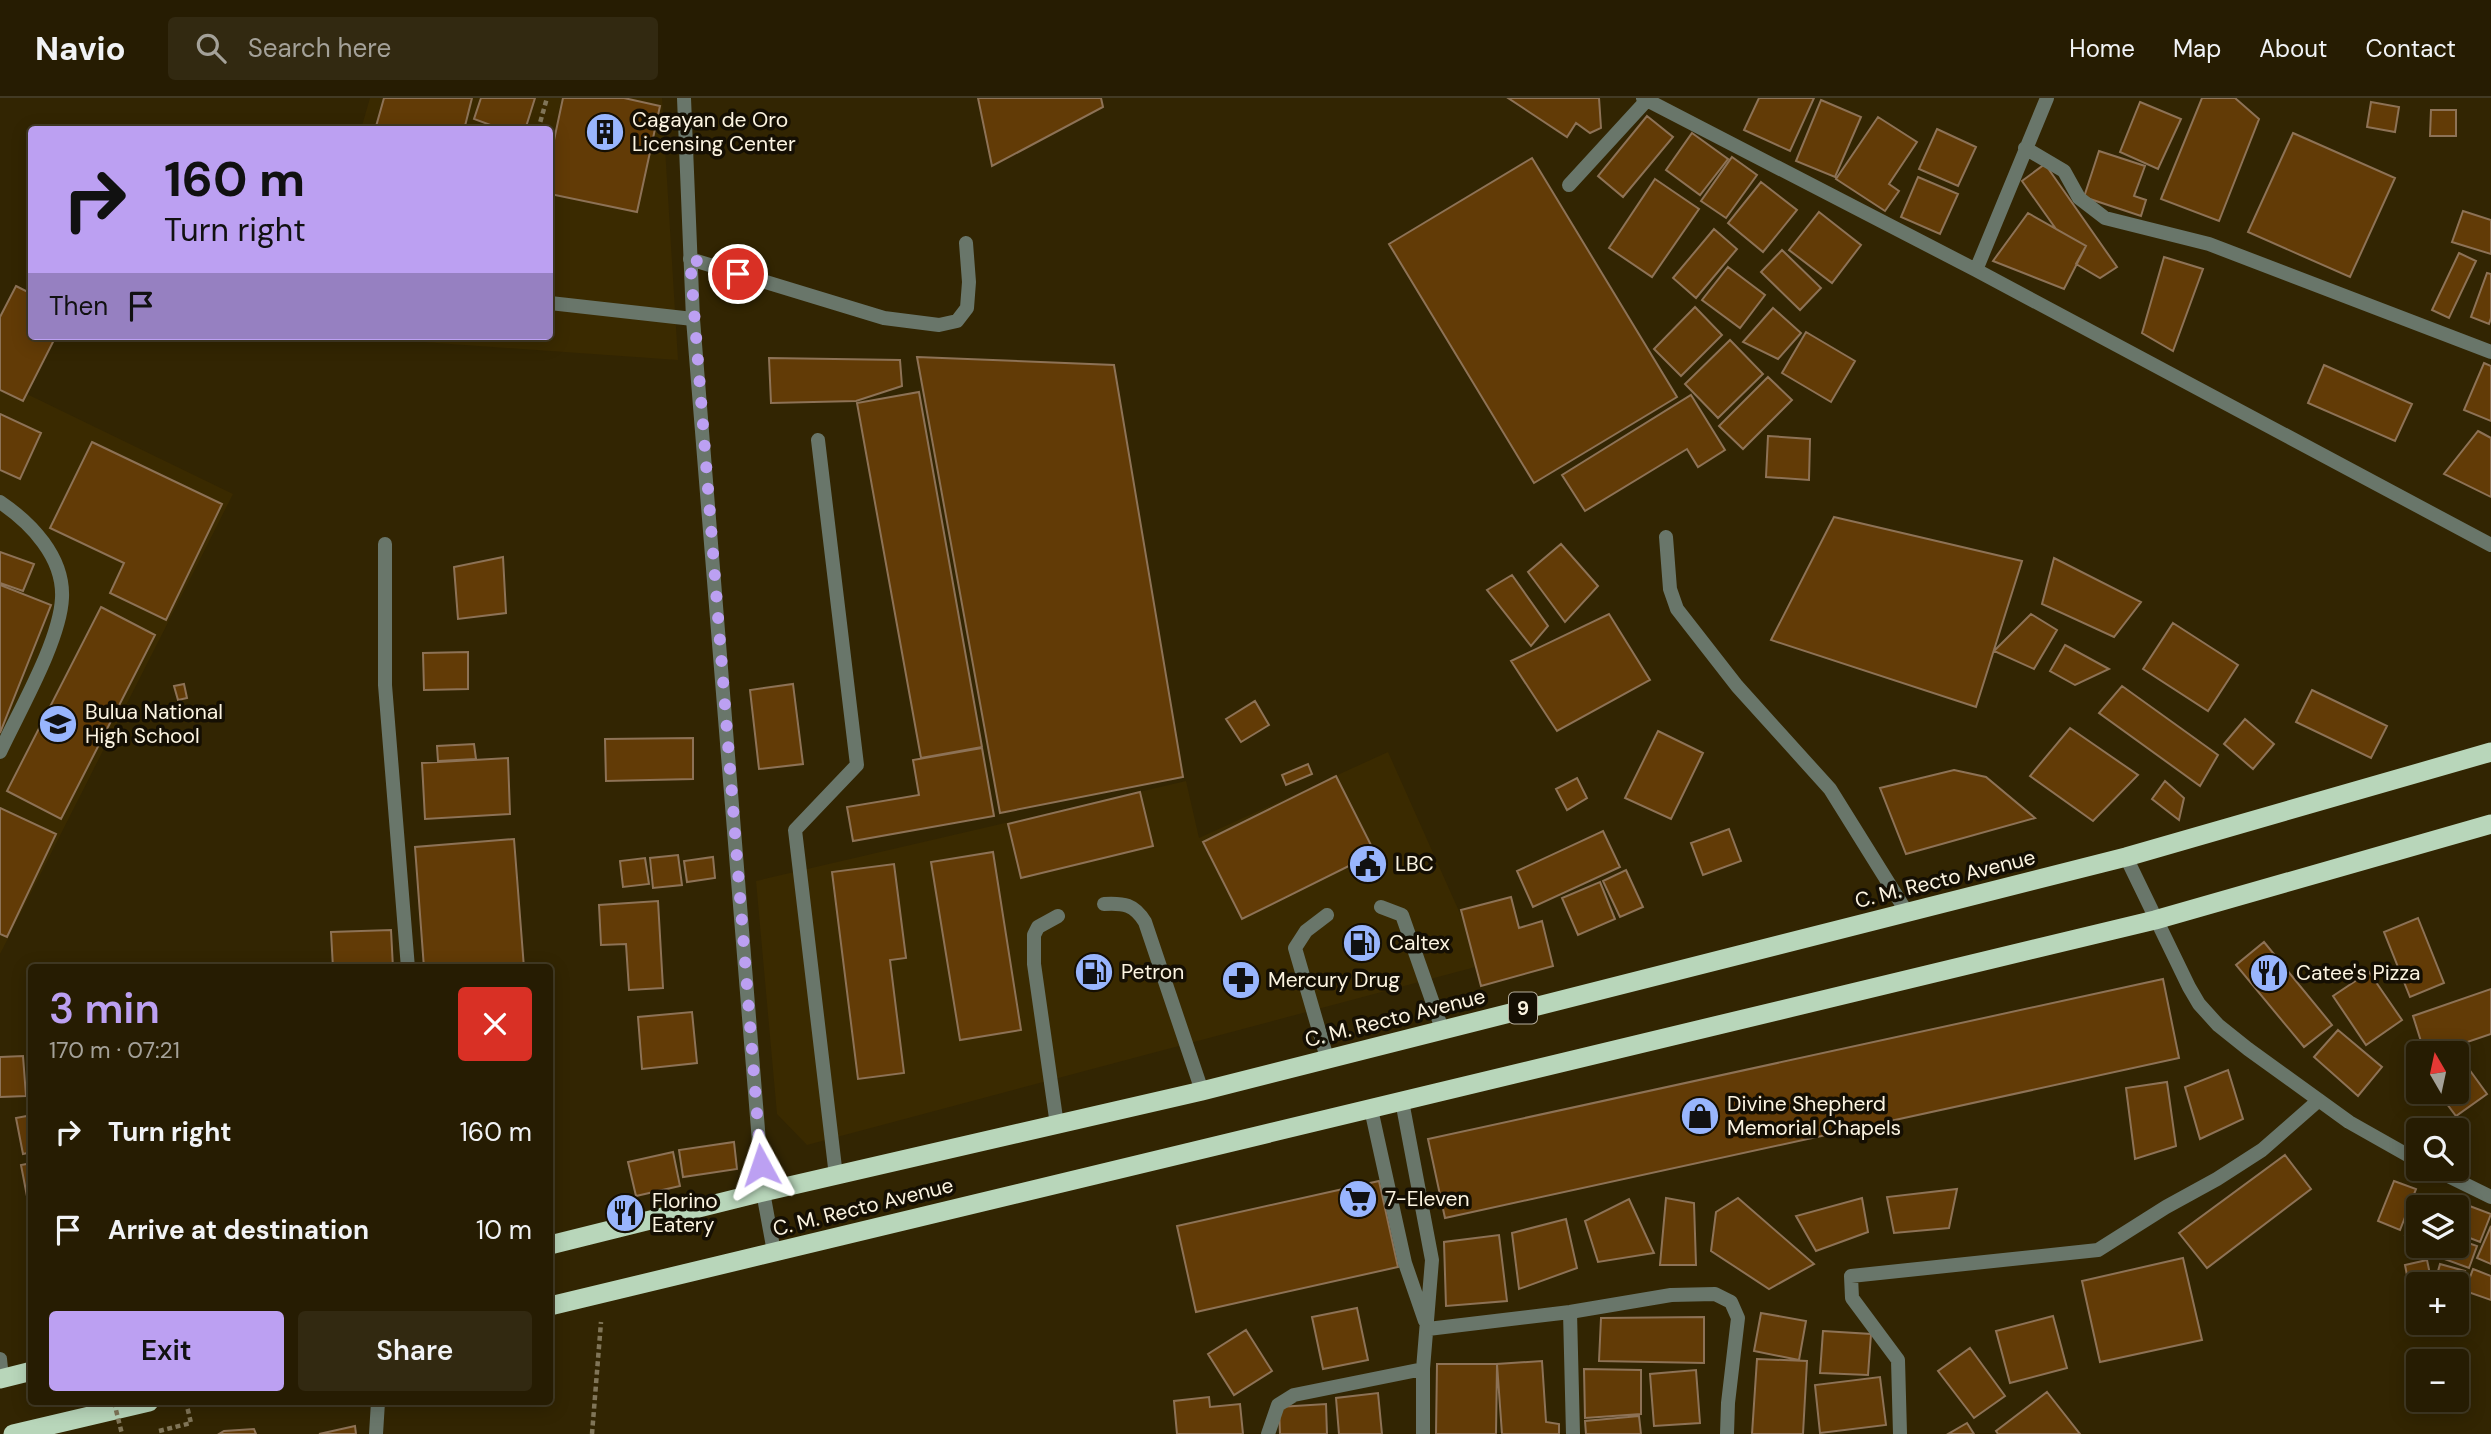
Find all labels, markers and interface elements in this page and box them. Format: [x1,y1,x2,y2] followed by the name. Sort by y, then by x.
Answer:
[168,17,658,80] search box
[35,27,126,70] text: Navio
[192,29,230,67] icon: search
[248,31,391,65] text: Search here
[2069,33,2135,64] text: Home
[2173,33,2221,64] text: Map
[2259,33,2328,64] text: About
[2366,33,2456,64] text: Contact
[632,106,796,158] place label: Cagayan de Oro Licensing Center
[584,111,626,153] building icon: Cagayan de Oro Licensing Center
[164,147,305,211] text: 160 m
[49,154,140,245] icon: right
[164,209,306,251] text: Turn right
[708,244,768,304] pin
[719,255,757,293] icon: arrive
[122,287,160,325] icon: arrive
[49,289,108,323] text: Then
[85,698,223,750] place label: Bulua National High School
[37,703,79,745] school or university icon: Bulua National High School
[1347,843,1389,885] public building icon: LBC
[1852,843,2038,915] street label: C. M. Recto Avenue
[1395,850,1434,878] place label: LBC
[1341,922,1383,964] fuel station icon: Caltex
[1389,929,1450,957] place label: Caltex
[1073,951,1115,993] fuel station icon: Petron
[2248,952,2290,994] restaurant icon: Catee's Pizza
[1121,958,1184,986] place label: Petron
[1220,959,1262,1001] pharmacy icon: Mercury Drug
[2296,959,2420,987] place label: Catee's Pizza
[1268,966,1400,994] place label: Mercury Drug
[49,981,160,1036] text: 3 min
[1302,982,1488,1054] street label: C. M. Recto Avenue
[458,987,532,1061] button: close
[1509,992,1537,1024] road number: 9
[49,1035,180,1065] text: 170 m · 07:21
[2406,1041,2469,1104] north arrow
[2406,1041,2469,1412] map controls
[1727,1090,1901,1142] place label: Divine Shepherd Memorial Chapels
[1679,1095,1721,1137] shop icon: Divine Shepherd Memorial Chapels
[49,1113,87,1151] icon: right
[108,1115,232,1149] text: Turn right
[460,1115,532,1149] text: 160 m
[2406,1118,2469,1181] button: search
[724,1128,798,1202] position arrow
[770,1171,956,1243] street label: C. M. Recto Avenue
[1337,1178,1379,1220] supermarket icon: 7-Eleven
[1385,1185,1469,1213] place label: 7-Eleven
[652,1187,718,1239] place label: Florino Eatery
[604,1192,646,1234] restaurant icon: Florino Eatery
[2406,1195,2469,1258] button: layers
[49,1211,87,1249] icon: arrive
[108,1213,369,1247] text: Arrive at destination
[476,1213,532,1247] text: 10 m
[2406,1272,2469,1335] button: +
[49,1311,284,1391] button: Exit
[298,1311,532,1391] button: Share
[2406,1349,2469,1412] button: −

